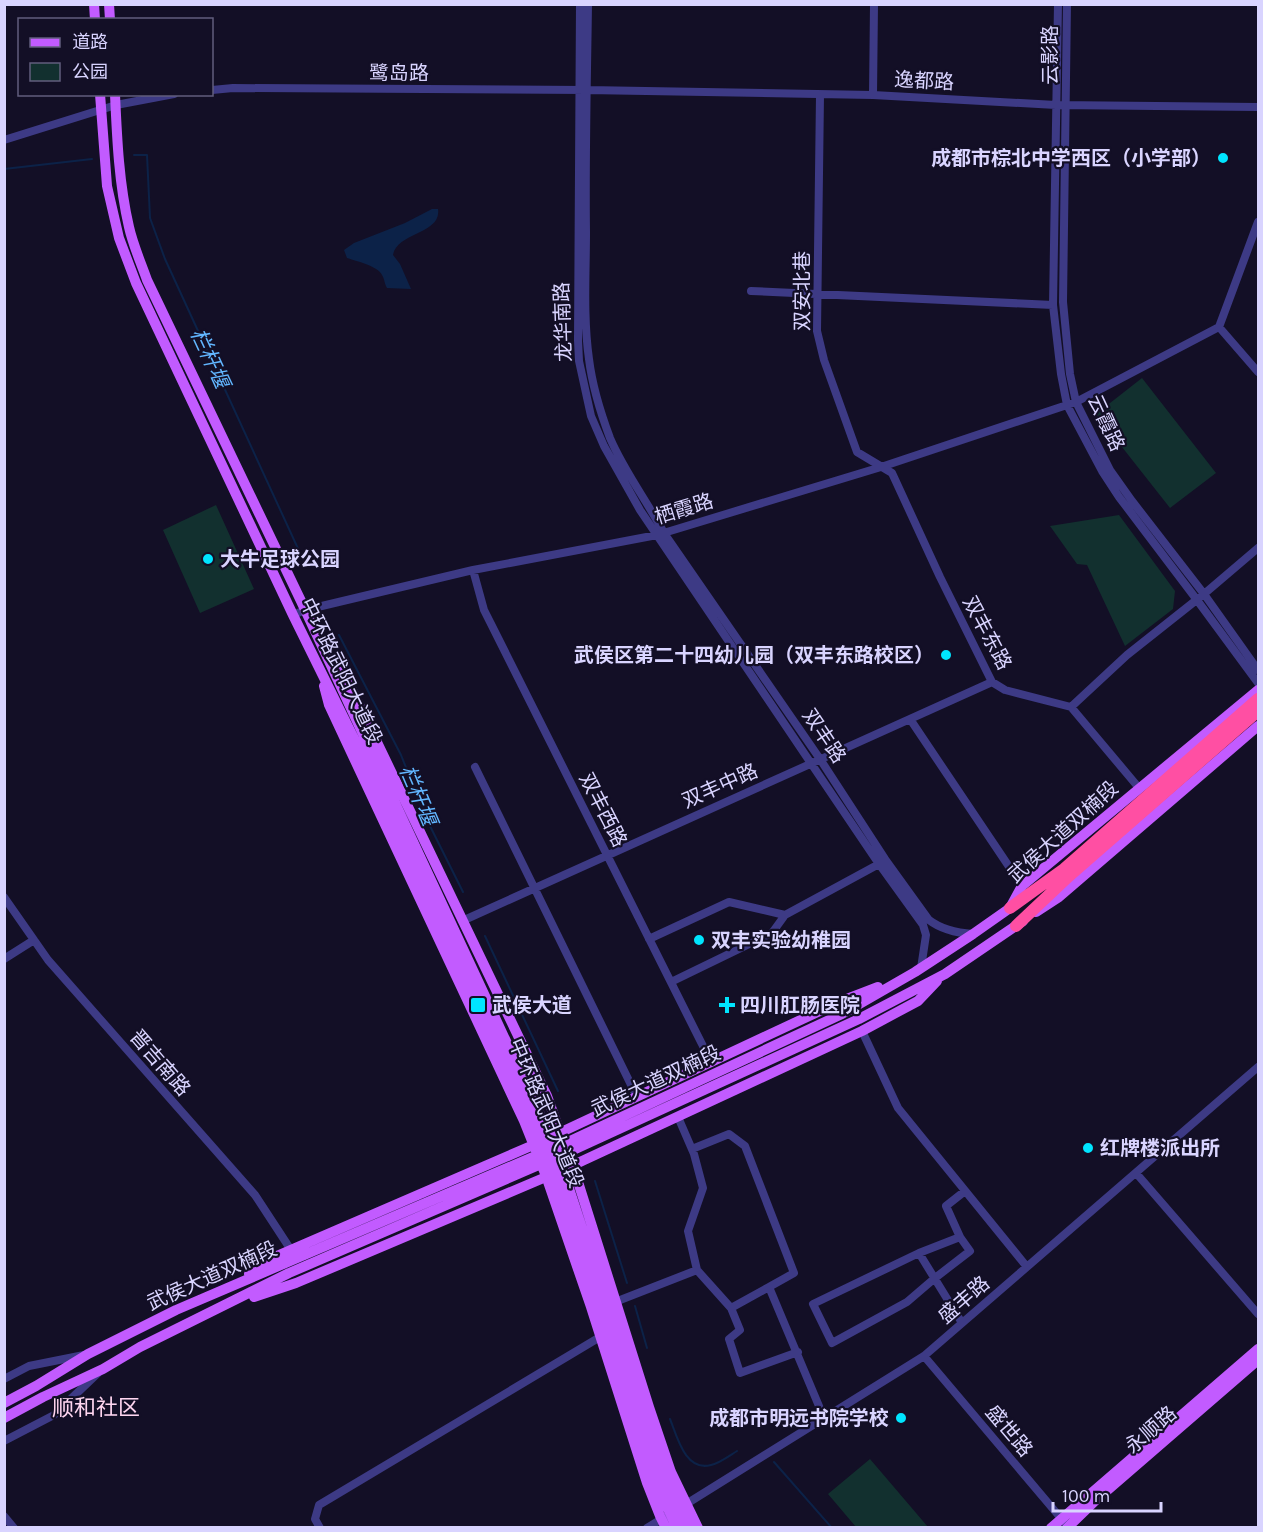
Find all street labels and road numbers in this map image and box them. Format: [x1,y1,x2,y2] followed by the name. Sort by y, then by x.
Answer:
[1039,25,1062,85] street label: 云影路
[369,62,429,85] street label: 鹭岛路
[893,68,955,94] street label: 逸都路
[791,251,814,331] street label: 双安北巷
[550,282,576,362] street label: 龙华南路
[1083,391,1129,455] street label: 云霞路
[652,489,716,529] street label: 栖霞路
[958,592,1016,674] street label: 双丰东路
[296,594,386,748] street label: 中环路武阳大道段
[798,705,850,767] street label: 双丰路
[679,759,761,813] street label: 双丰中路
[575,769,631,851] street label: 双丰西路
[1003,777,1123,887] street label: 武侯大道双楠段
[125,1025,195,1101] street label: 晋吉南路
[504,1035,588,1191] street label: 中环路武阳大道段
[588,1041,724,1121] street label: 武侯大道双楠段
[143,1237,281,1315] street label: 武侯大道双楠段
[934,1272,994,1328] street label: 盛丰路
[981,1401,1037,1461] street label: 盛世路
[1121,1402,1181,1458] street label: 永顺路

